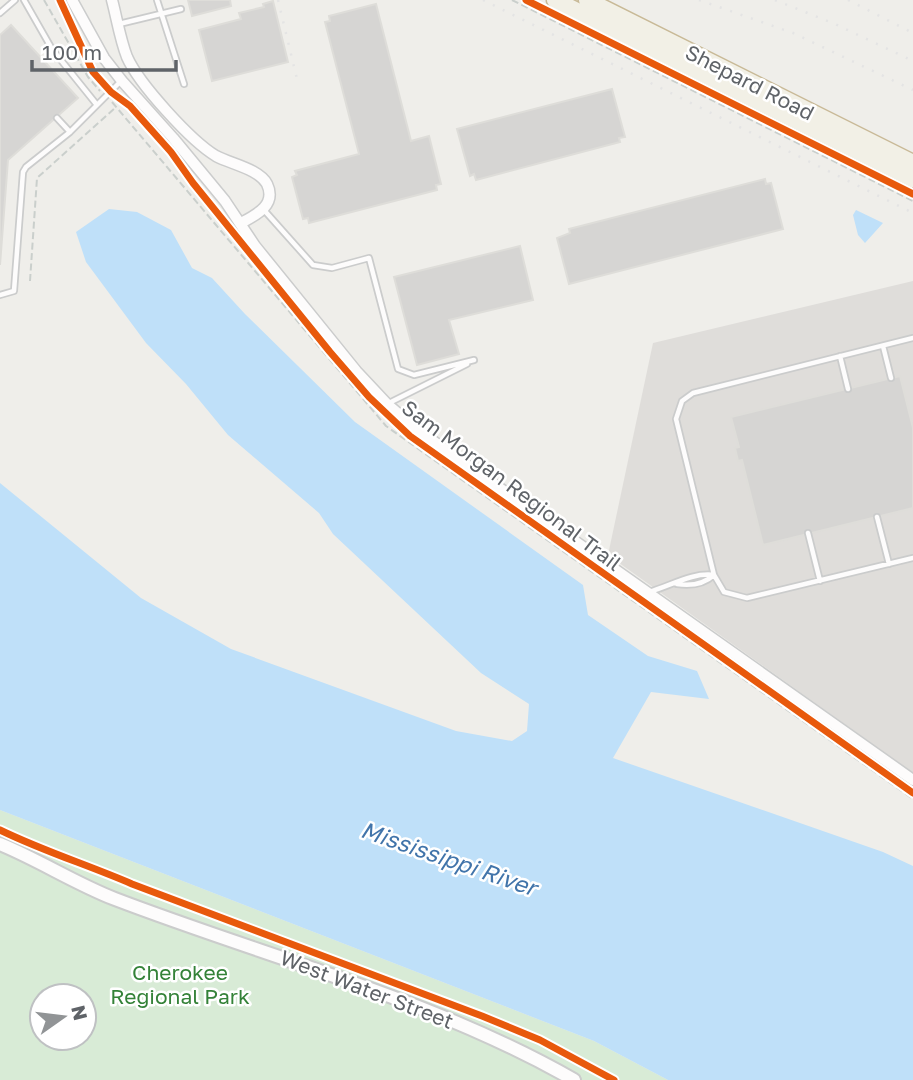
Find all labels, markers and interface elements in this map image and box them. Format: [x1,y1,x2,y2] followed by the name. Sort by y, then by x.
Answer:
[32,28,175,72] scale bar
[681,38,819,126] street label: Shepard Road
[42,39,102,65] text: 100 m
[397,394,627,576] street label: Sam Morgan Regional Trail
[358,815,543,902] water label: Mississippi River
[277,944,457,1034] street label: West Water Street
[110,959,250,1009] park label: Cherokee Regional Park
[28,982,98,1052] north arrow
[67,1003,93,1023] text: N

